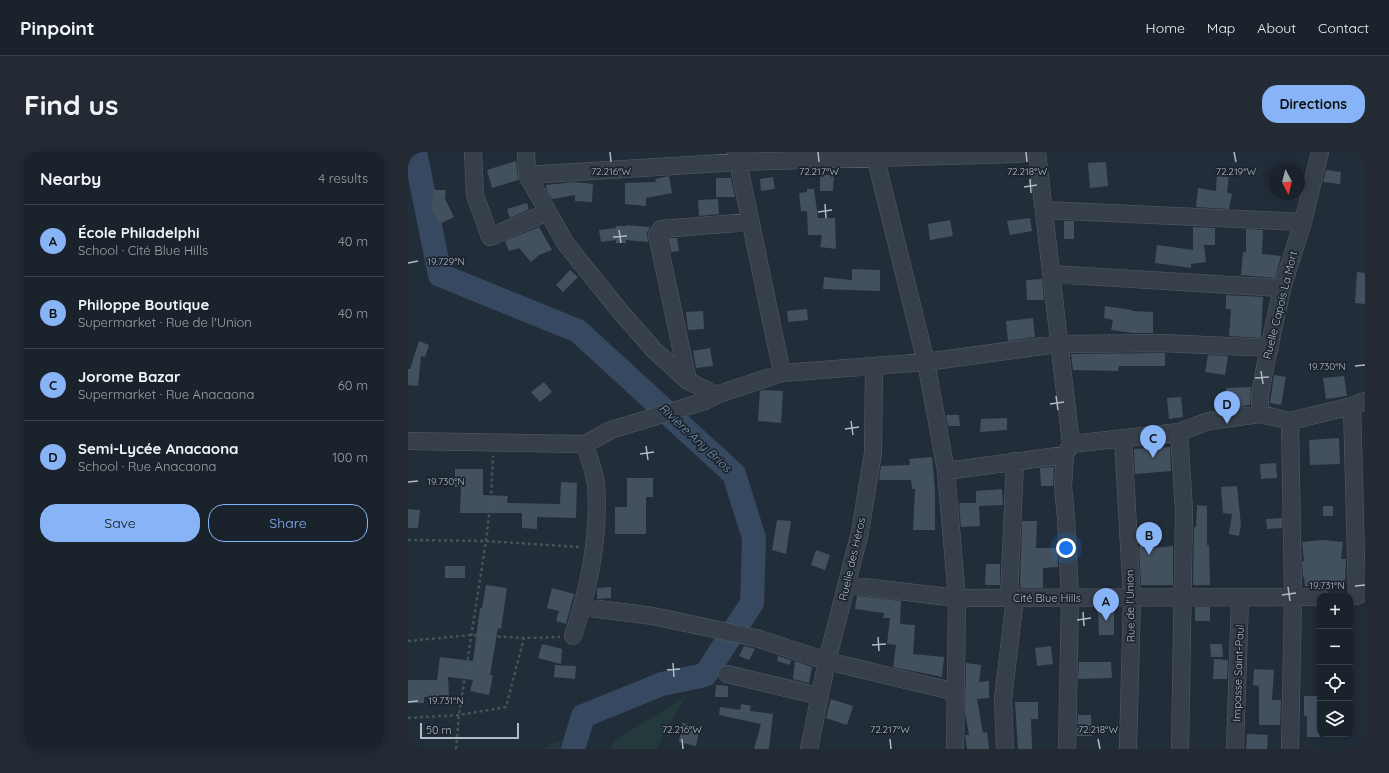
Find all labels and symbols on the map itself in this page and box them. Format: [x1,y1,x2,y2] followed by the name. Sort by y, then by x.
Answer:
[1269,164,1305,200] north arrow
[591,165,631,178] text: 72.216°W
[799,165,839,178] text: 72.217°W
[1007,165,1047,178] text: 72.218°W
[1216,165,1256,178] text: 72.219°W
[1260,249,1300,360] street label: Ruelle Capois La Mort
[427,255,465,268] text: 19.729°N
[1308,360,1346,373] text: 19.730°N
[1214,391,1240,424] pin: D
[656,400,736,476] water label: Rivière Any Brios
[1140,425,1166,458] pin: C
[427,475,465,488] text: 19.730°N
[836,516,868,602] street label: Ruelle des Héros
[1136,522,1162,555] pin: B
[1056,538,1076,558] your location
[1122,569,1138,643] street label: Rue de l'Union
[1309,579,1345,592] text: 19.731°N
[1093,588,1119,621] pin: A
[1013,591,1081,605] street label: Cité Blue Hills
[1229,624,1247,722] street label: Impasse Saint-Paul
[428,694,464,707] text: 19.731°N
[420,721,519,740] scale bar
[662,723,702,736] text: 72.216°W
[870,723,910,736] text: 72.217°W
[1078,723,1118,736] text: 72.218°W

